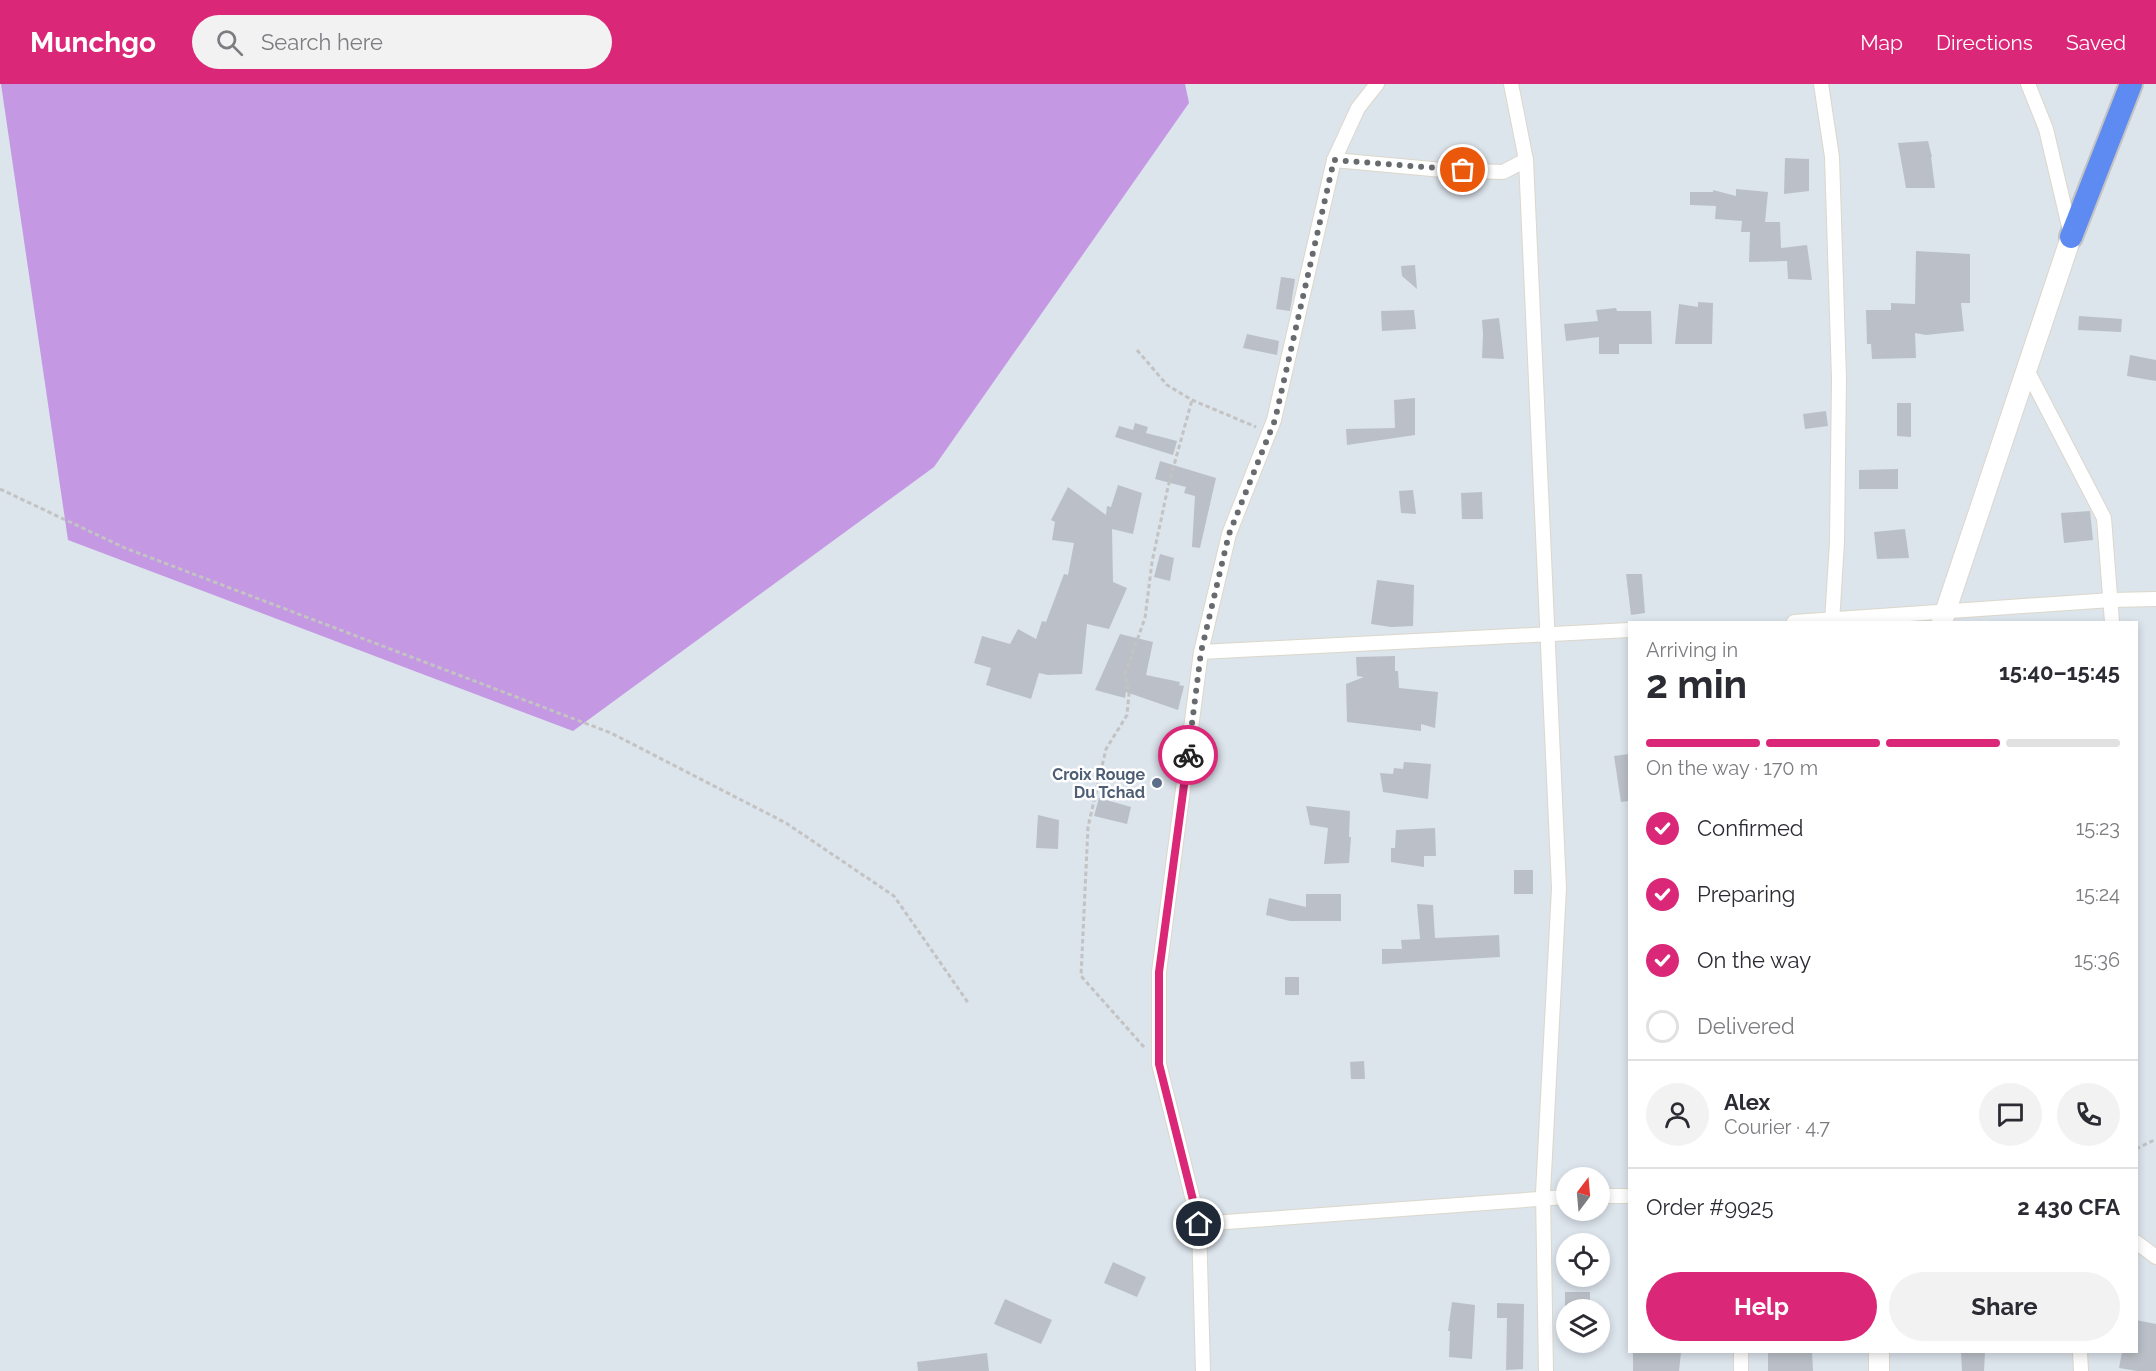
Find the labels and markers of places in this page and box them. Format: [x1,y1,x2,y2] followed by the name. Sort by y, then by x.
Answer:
[1437,144,1488,195] pin
[1052,765,1145,802] place label: Croix Rouge Du Tchad
[1150,776,1164,790] marker: Croix Rouge Du Tchad
[1173,1198,1224,1249] pin

